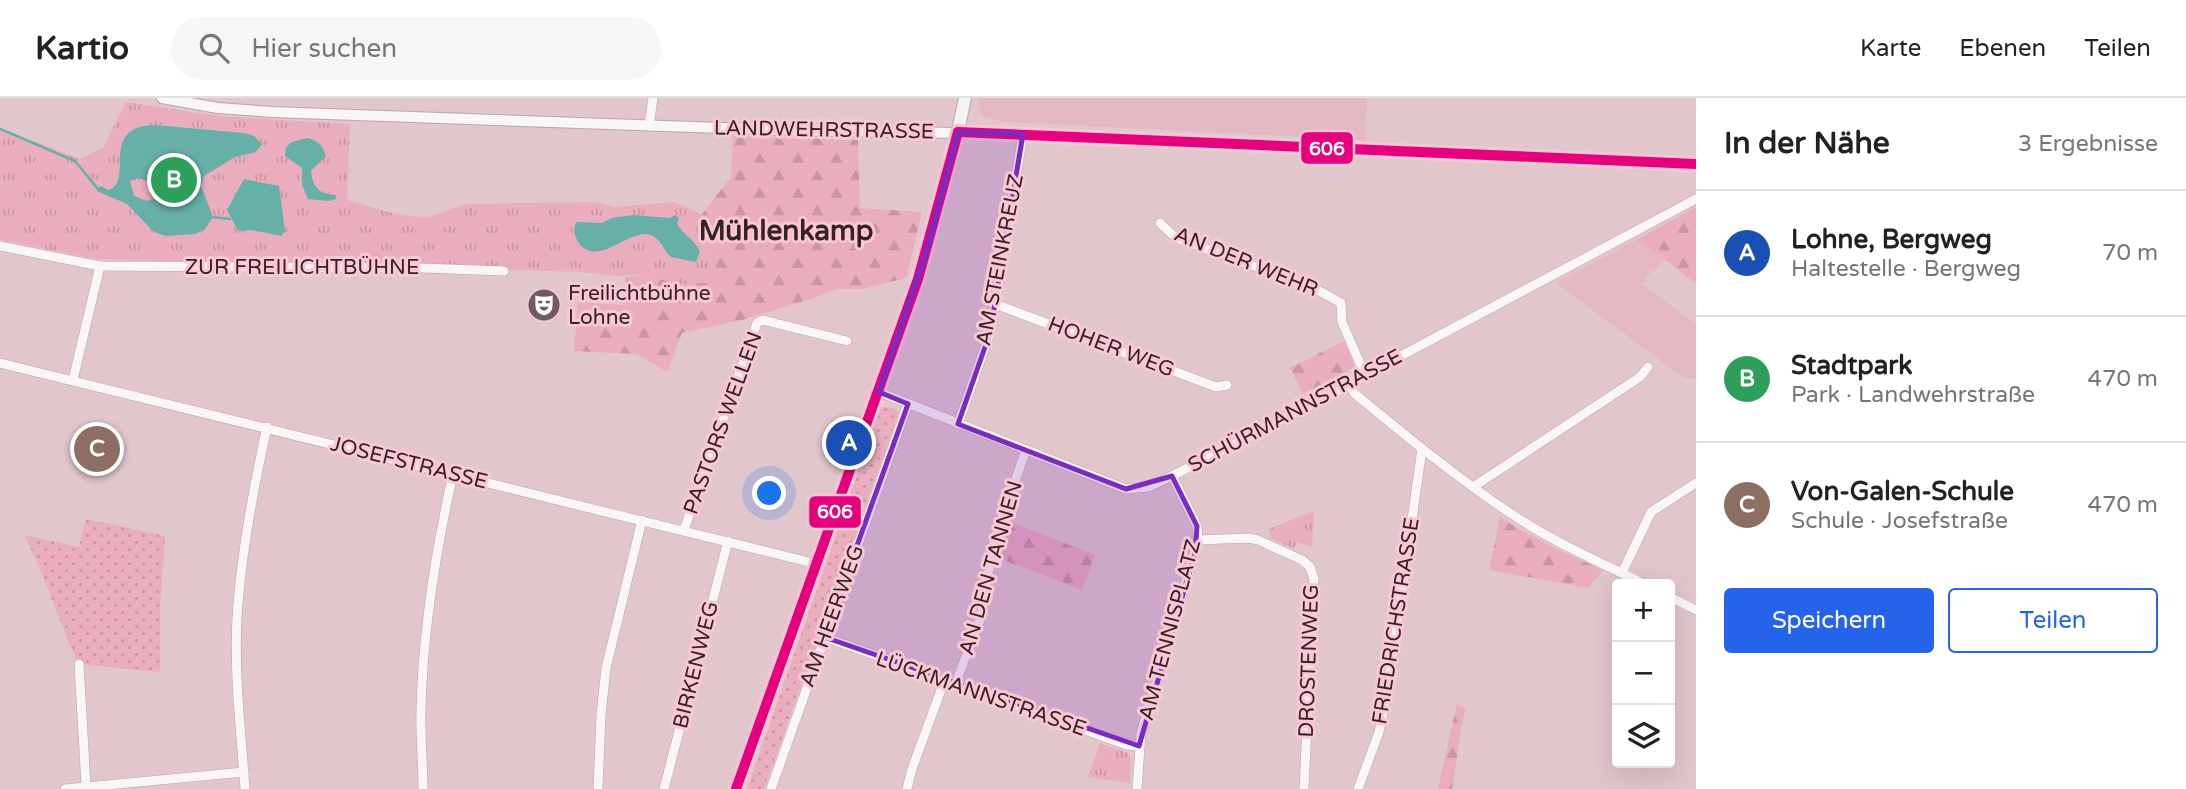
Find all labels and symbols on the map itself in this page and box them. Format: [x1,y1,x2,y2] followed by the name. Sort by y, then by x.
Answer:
[714,116,934,144] street label: LANDWEHRSTRASSE
[1300,131,1354,165] line badge: 606
[1309,138,1345,160] text: 606
[151,154,197,206] pin: B
[971,172,1029,348] street label: AM STEINKREUZ
[699,214,873,248] district label: Mühlenkamp
[1170,222,1322,302] street label: AN DER WEHR
[185,255,419,280] street label: ZUR FREILICHTBÜHNE
[568,281,711,330] place label: Freilichtbühne Lohne
[525,286,563,324] theatre icon: Freilichtbühne Lohne
[1044,312,1178,382] street label: HOHER WEG
[678,328,768,518] street label: PASTORS WELLEN
[1184,344,1406,478] street label: SCHÜRMANNSTRASSE
[826,417,872,469] pin: A
[74,423,120,475] pin: C
[328,431,490,495] street label: JOSEFSTRASSE
[752,476,786,510] your location
[954,478,1028,658] street label: AN DEN TANNEN
[808,495,862,529] line badge: 606
[817,501,853,523] text: 606
[1367,516,1425,726] street label: FRIEDRICHSTRASSE
[1134,537,1206,723] street label: AM TENNISPLATZ
[795,542,869,690] street label: AM HEERWEG
[1294,584,1324,738] street label: DROSTENWEG
[668,599,724,731] street label: BIRKENWEG
[873,646,1089,742] street label: LÜCKMANNSTRASSE

